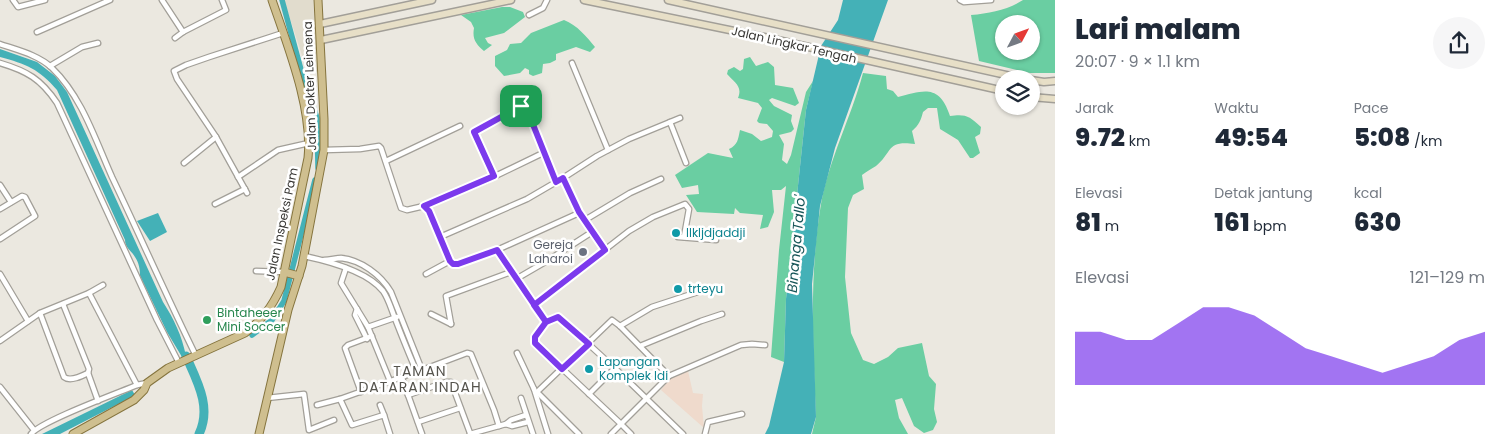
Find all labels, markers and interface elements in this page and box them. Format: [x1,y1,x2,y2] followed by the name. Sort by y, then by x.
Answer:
[1075,10,1241,49] text: Lari malam
[995,15,1040,60] north arrow
[995,15,1040,115] map controls
[1433,17,1485,69] button: share
[299,21,320,151] street label: Jalan Dokter Leimena
[730,22,858,67] street label: Jalan Lingkar Tengah
[1075,50,1200,73] text: 20:07 · 9 × 1.1 km
[995,70,1040,115] button: layers
[500,85,542,127] pin
[507,92,535,120] icon: arrive
[1075,98,1114,118] text: Jarak
[1214,98,1259,118] text: Waktu
[1354,98,1388,118] text: Pace
[1075,120,1125,155] text: 9.72
[1214,120,1288,155] text: 49:54
[1354,120,1410,155] text: 5:08
[1125,131,1150,151] text: km
[1410,131,1442,151] text: /km
[261,166,302,282] street label: Jalan Inspeksi Pam
[1075,183,1122,203] text: Elevasi
[1214,183,1313,203] text: Detak jantung
[1354,183,1382,203] text: kcal
[782,194,810,293] water label: Binanga Tallo'
[1075,205,1101,240] text: 81
[1214,205,1250,240] text: 161
[1354,205,1401,240] text: 630
[1101,216,1119,236] text: m
[1250,216,1287,236] text: bpm
[686,224,745,241] place label: llkljdjaddji
[670,227,682,239] marker: llkljdjaddji
[529,236,573,267] place label: Gereja Laharoi
[577,246,589,258] marker: Gereja Laharoi
[1075,266,1129,289] text: Elevasi
[1410,266,1485,289] text: 121–129 m
[688,280,723,297] place label: trteyu
[672,283,684,295] marker: trteyu
[217,304,286,335] place label: Bintaheeer Mini Soccer
[201,314,213,326] marker: Bintaheeer Mini Soccer
[599,353,668,384] place label: Lapangan Komplek Idi
[358,361,482,397] district label: TAMAN DATARAN INDAH
[583,363,595,375] marker: Lapangan Komplek Idi

